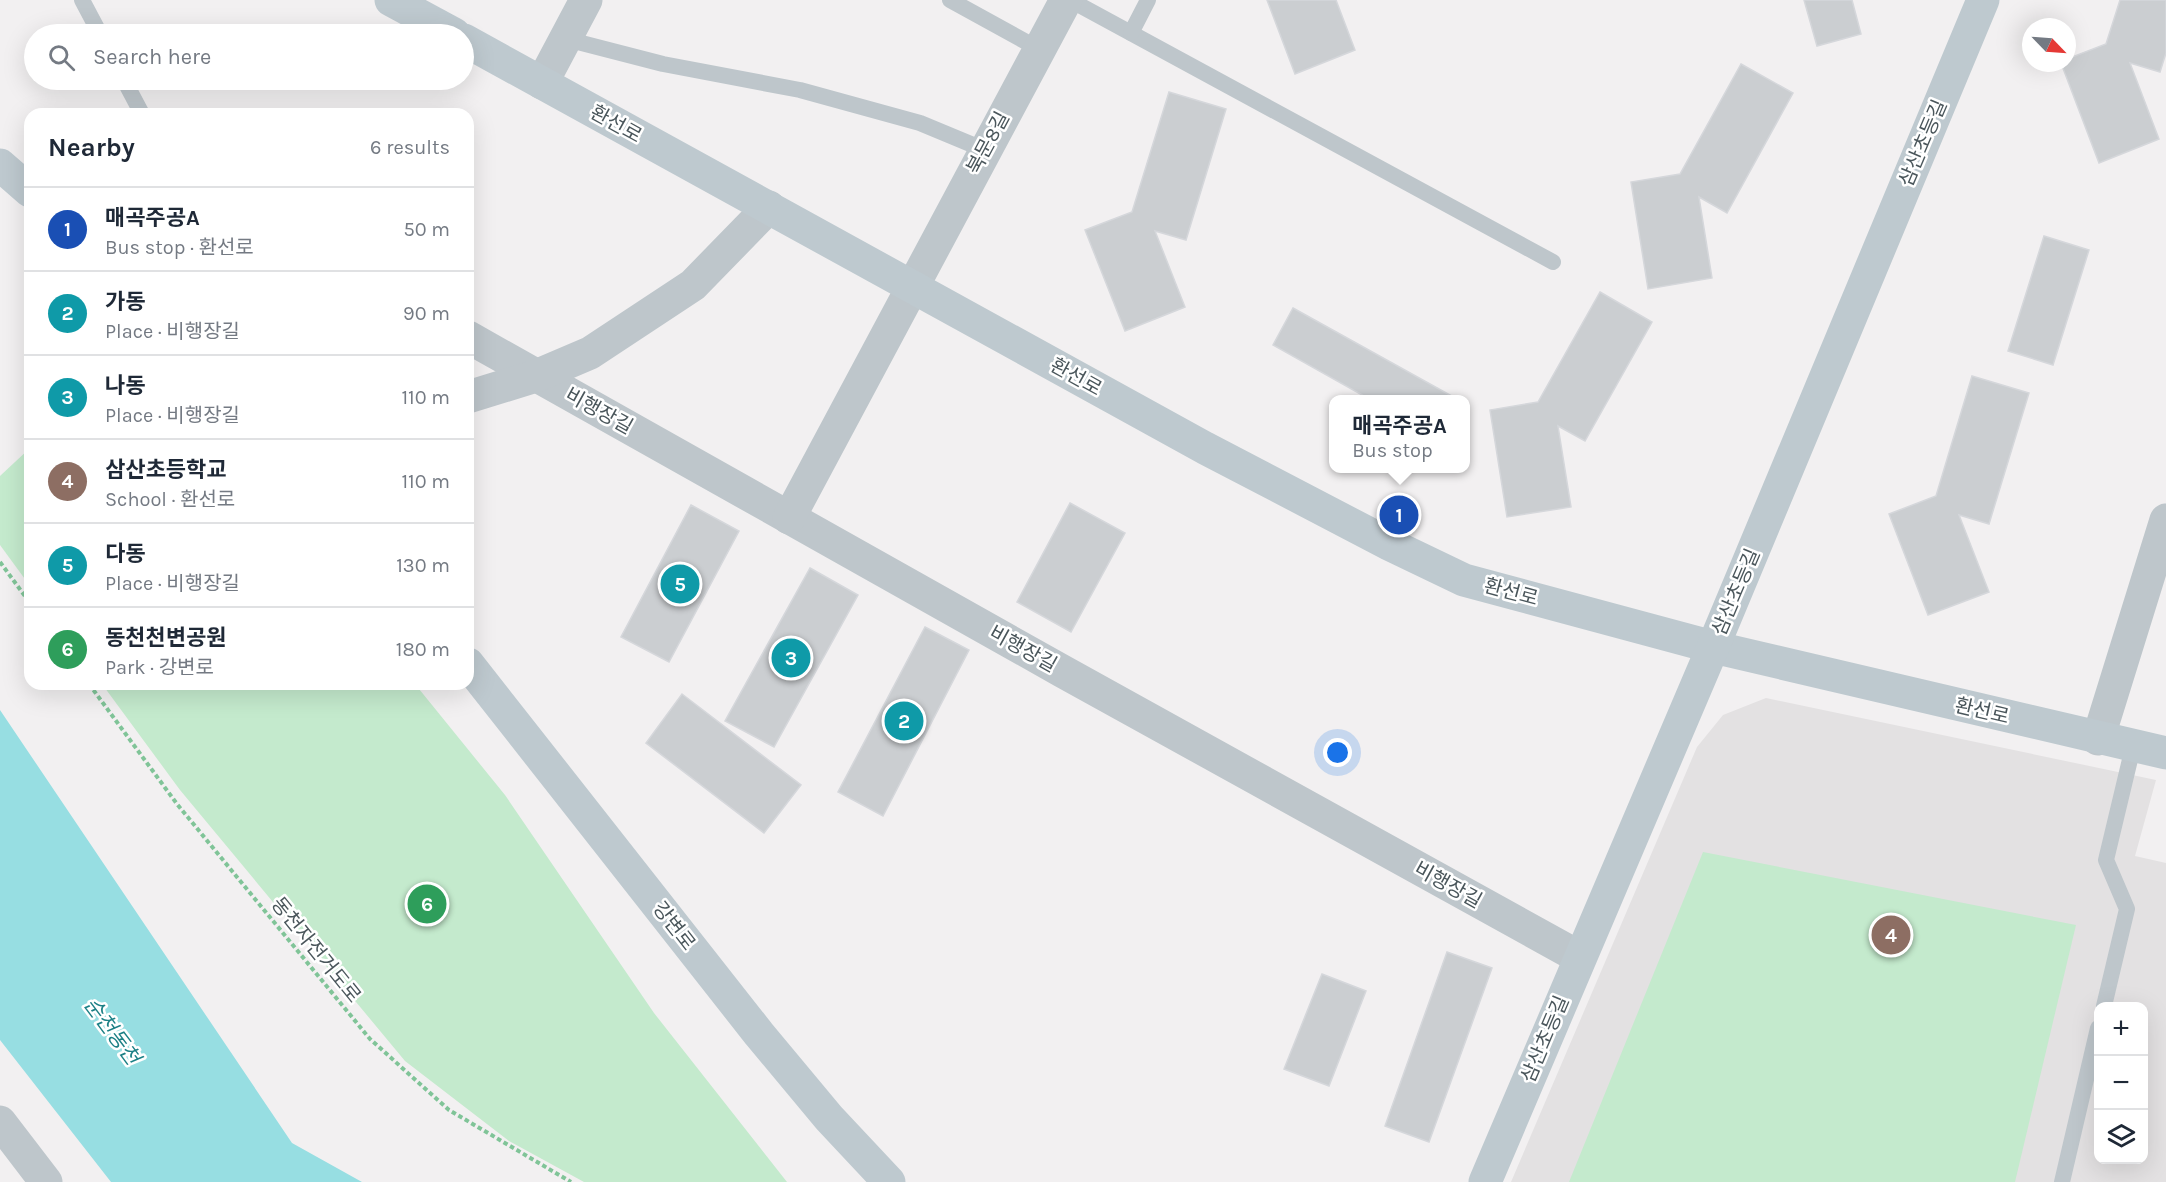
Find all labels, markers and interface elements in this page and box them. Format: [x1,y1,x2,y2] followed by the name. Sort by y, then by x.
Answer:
[2022,18,2076,72] north arrow
[24,24,474,90] search box
[45,41,78,74] icon: search
[93,44,211,70] text: Search here
[1894,96,1952,190] street label: 삼산초등길
[586,101,646,147] street label: 환선로
[962,108,1014,178] street label: 북문8길
[48,132,135,163] text: Nearby
[370,136,450,159] text: 6 results
[105,205,200,231] text: 매곡주공A
[64,218,71,241] text: 1
[403,218,450,241] text: 50 m
[105,236,254,259] text: Bus stop · 환선로
[105,289,145,315] text: 가동
[61,302,74,325] text: 2
[403,302,450,325] text: 90 m
[105,320,240,343] text: Place · 비행장길
[1046,354,1106,400] street label: 환선로
[105,373,145,399] text: 나동
[561,383,637,439] street label: 비행장길
[61,386,74,409] text: 3
[401,386,450,409] text: 110 m
[1329,395,1470,473] popup
[105,404,240,427] text: Place · 비행장길
[1352,413,1447,439] text: 매곡주공A
[1352,439,1433,462] text: Bus stop
[105,457,226,483] text: 삼산초등학교
[62,470,73,493] text: 4
[401,470,450,493] text: 110 m
[105,488,235,511] text: School · 환선로
[1380,492,1418,538] pin: 1
[105,541,145,567] text: 다동
[1707,545,1765,639] street label: 삼산초등길
[62,554,73,577] text: 5
[396,554,450,577] text: 130 m
[660,562,700,606] pin: 5
[105,572,240,595] text: Place · 비행장길
[1481,574,1541,610] street label: 환선로
[985,621,1061,677] street label: 비행장길
[105,625,226,651] text: 동천천변공원
[772,636,810,680] pin: 3
[61,638,74,661] text: 6
[396,638,450,661] text: 180 m
[105,656,214,679] text: Park · 강변로
[1953,694,2011,728] street label: 환선로
[884,698,924,744] pin: 2
[1323,738,1352,767] your location
[1410,857,1486,913] street label: 비행장길
[408,882,446,926] pin: 6
[267,893,365,1007] street label: 동천자전거도로
[648,897,700,955] street label: 강변로
[1872,912,1910,958] pin: 4
[1516,992,1574,1086] street label: 삼산초등길
[79,993,146,1071] water label: 순천동천
[2094,1002,2148,1164] map controls
[2094,1002,2148,1056] button: +
[2094,1056,2148,1110] button: −
[2094,1110,2148,1164] button: layers

